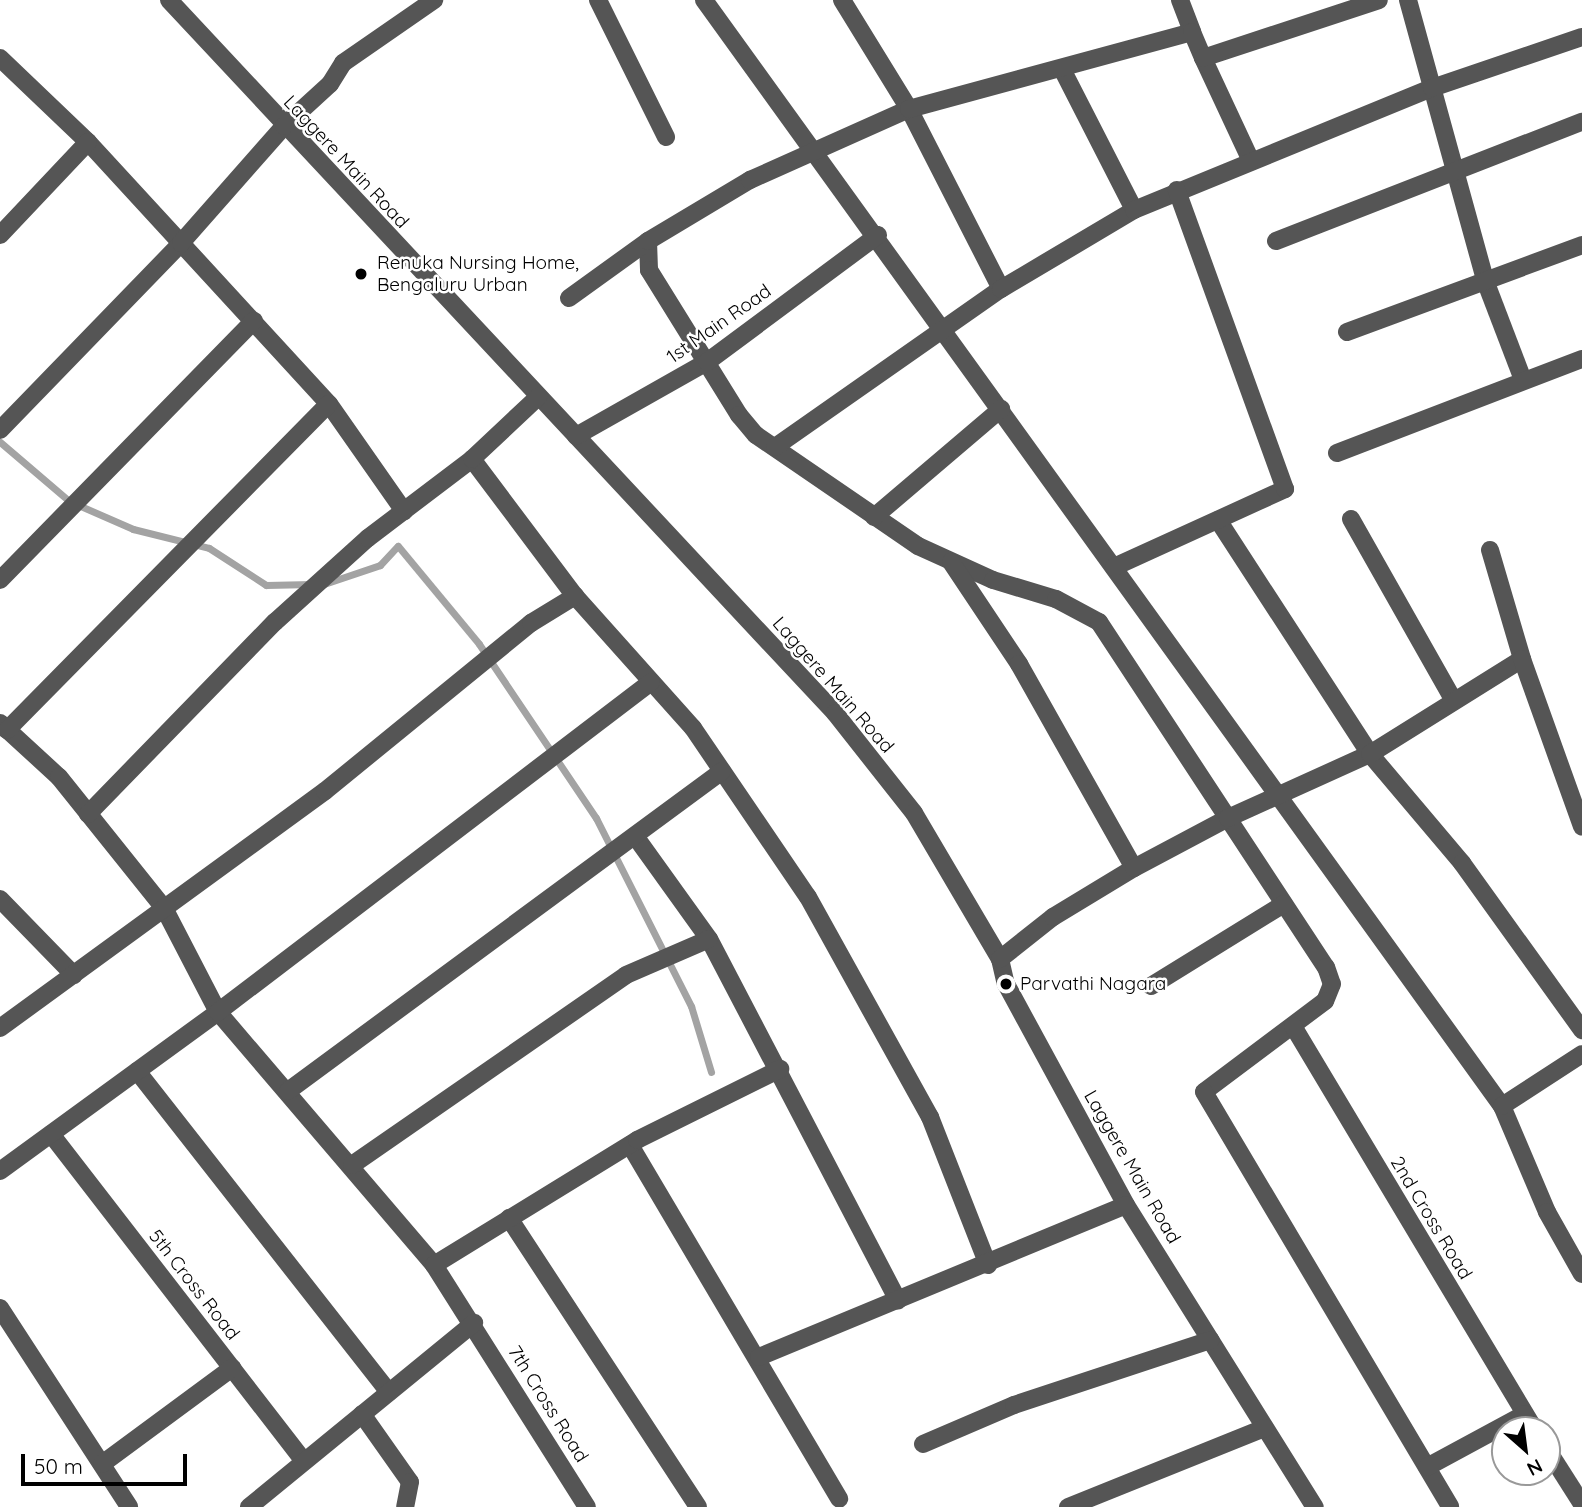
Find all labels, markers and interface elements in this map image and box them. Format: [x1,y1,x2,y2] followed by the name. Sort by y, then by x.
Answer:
[279,91,413,233] street label: Laggere Main Road
[377,252,579,296] place label: Renuka Nursing Home, Bengaluru Urban
[351,264,371,284] marker: Renuka Nursing Home, Bengaluru Urban
[662,280,776,368] street label: 1st Main Road
[768,612,898,758] street label: Laggere Main Road
[1020,973,1166,995] place label: Parvathi Nagara
[998,976,1014,992] marker: Parvathi Nagara
[1079,1086,1185,1248] street label: Laggere Main Road
[1385,1152,1477,1284] street label: 2nd Cross Road
[144,1225,244,1345] street label: 5th Cross Road
[503,1342,593,1466] street label: 7th Cross Road
[1491,1416,1561,1486] north arrow
[24,1440,191,1484] scale bar
[34,1453,83,1479] text: 50 m
[1523,1454,1547,1482] text: N

